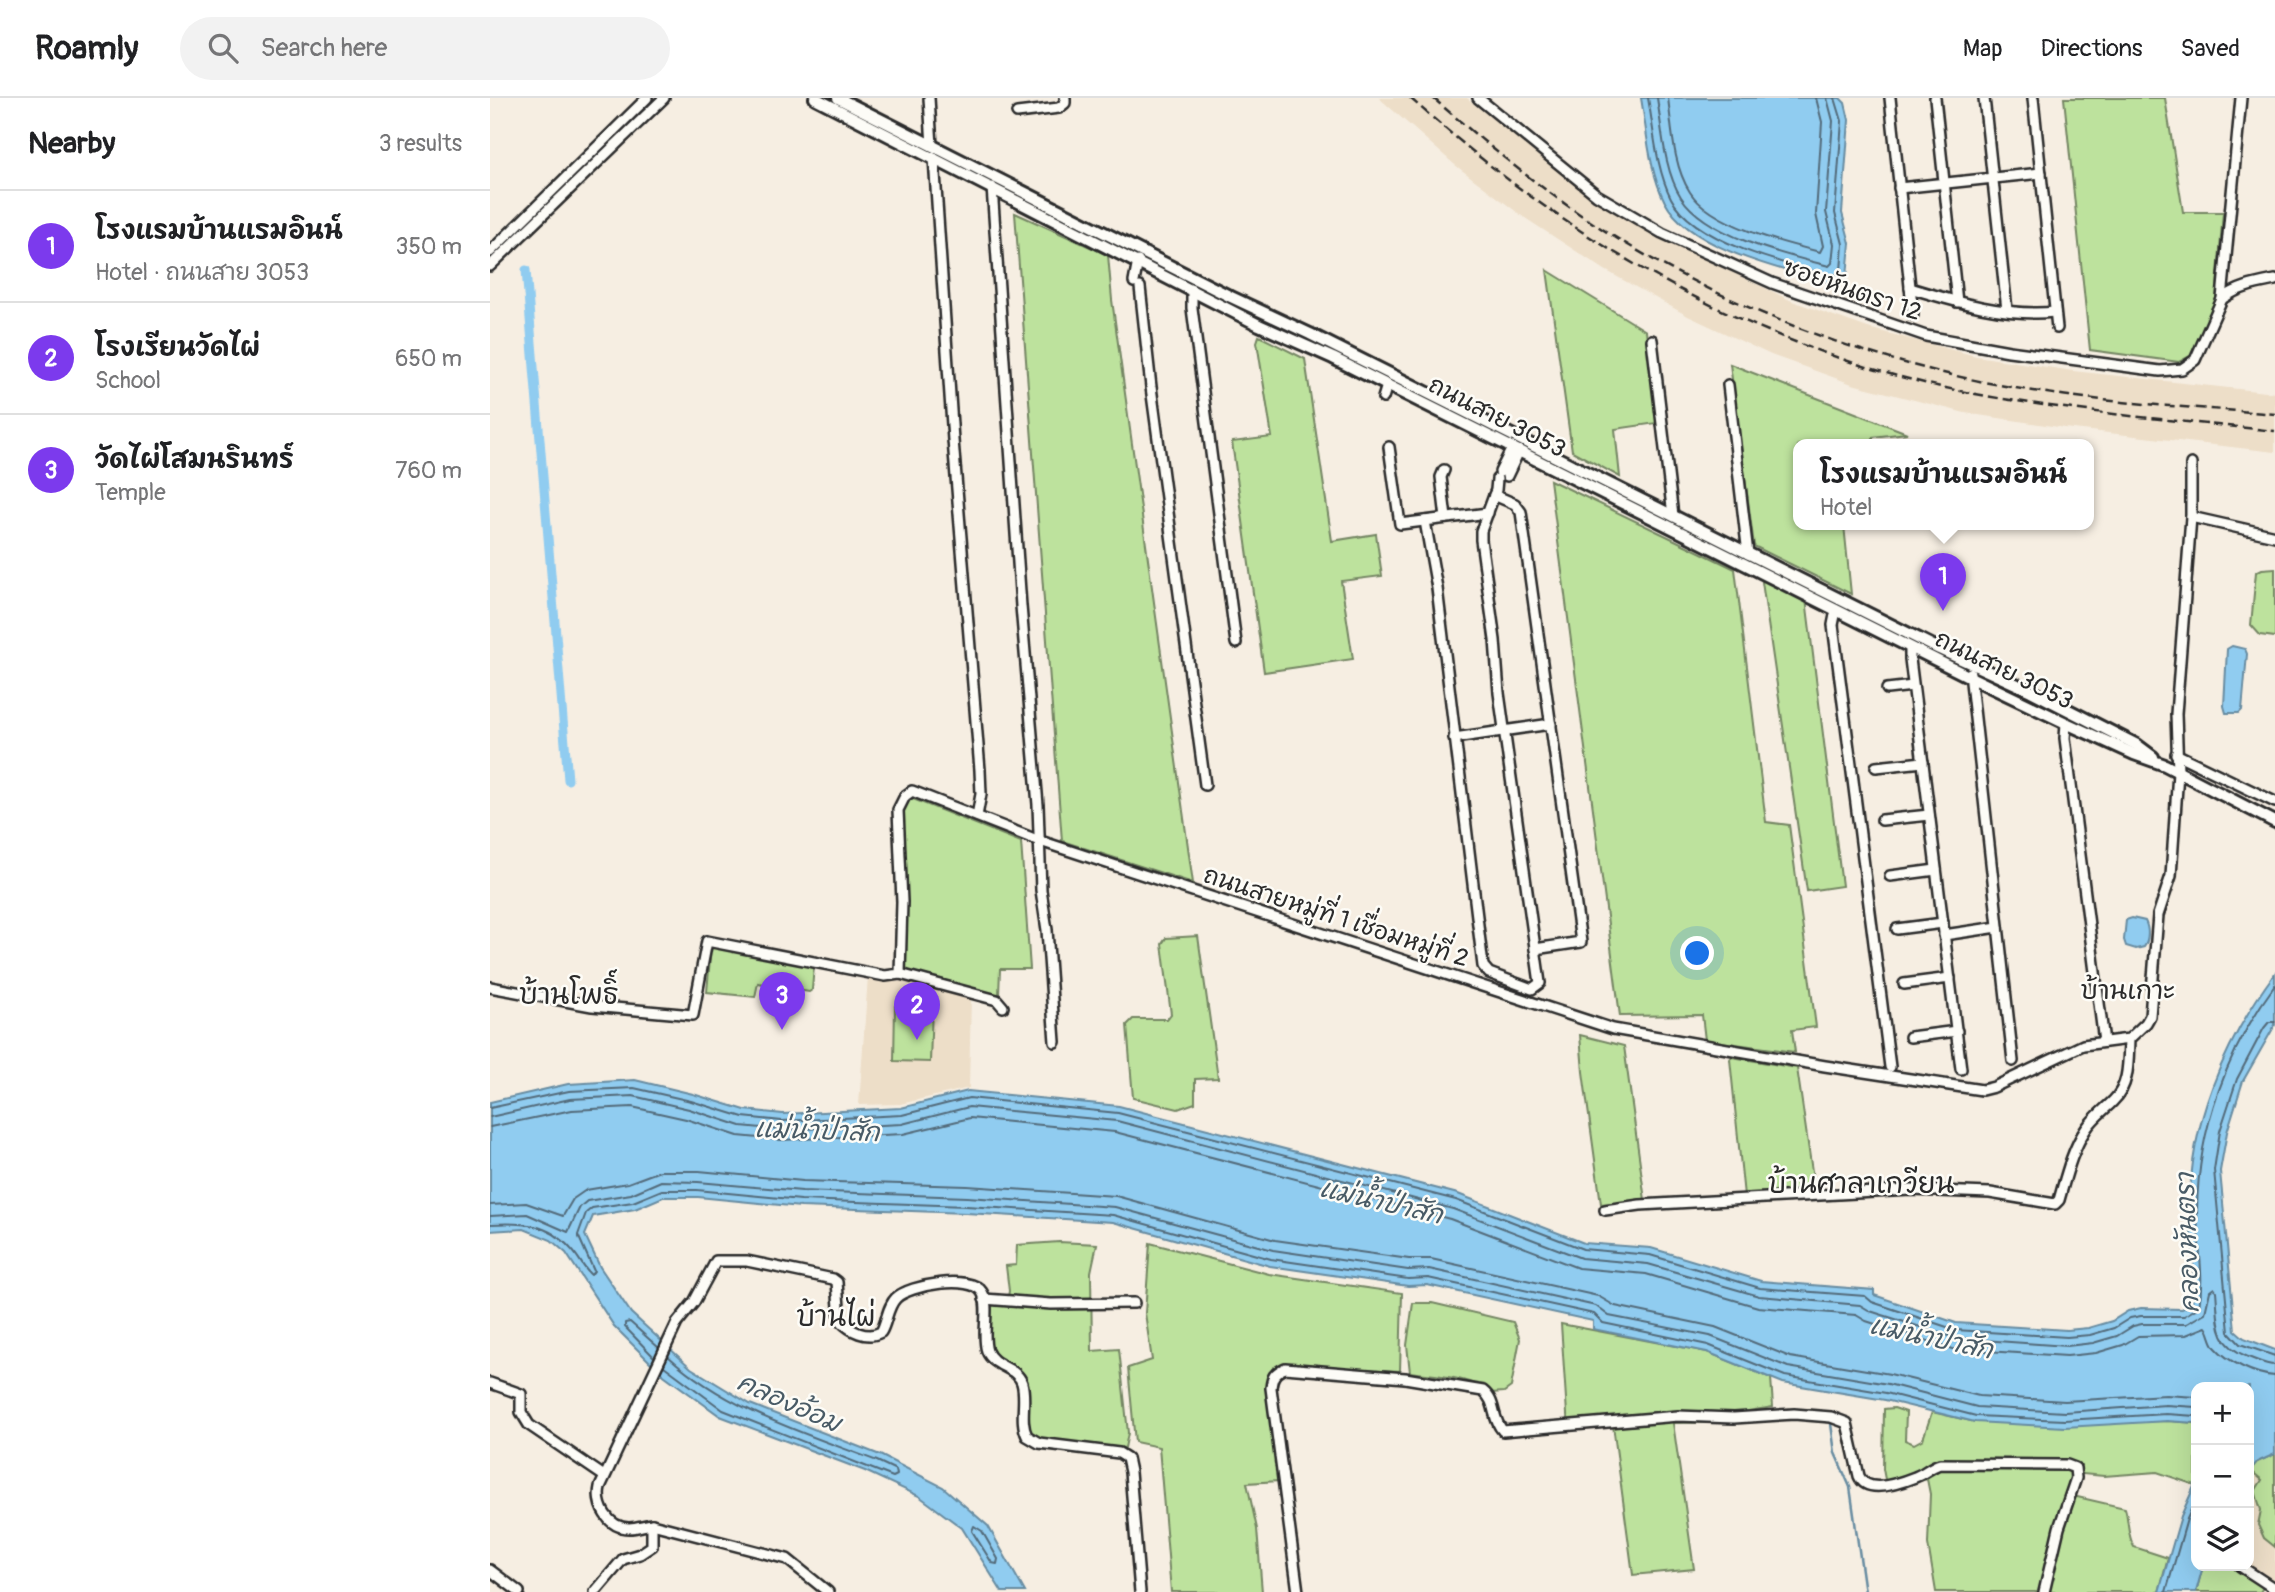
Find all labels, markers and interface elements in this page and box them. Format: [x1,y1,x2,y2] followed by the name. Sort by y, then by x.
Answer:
[180,17,670,80] search box
[35,28,138,69] text: Roamly
[204,29,242,67] icon: search
[260,32,387,64] text: Search here
[1963,34,2003,63] text: Map
[2041,34,2142,63] text: Directions
[2180,34,2240,63] text: Saved
[28,125,115,162] text: Nearby
[379,129,462,158] text: 3 results
[95,215,343,247] text: โรงแรมบ้านแรมอินน์
[47,232,56,261] text: 1
[396,232,462,261] text: 350 m
[1779,253,1925,327] street label: ซอยหันตรา 12
[95,258,309,287] text: Hotel · ถนนสาย 3053
[95,332,260,364] text: โรงเรียนวัดไผ่
[45,344,57,373] text: 2
[395,344,462,373] text: 650 m
[95,366,161,395] text: School
[1424,370,1570,464] street label: ถนนสาย 3053
[1793,439,2094,530] popup
[95,444,294,476] text: วัดไผ่โสมนรินทร์
[45,456,57,485] text: 3
[395,456,462,485] text: 760 m
[1820,459,2067,491] text: โรงแรมบ้านแรมอินน์
[95,478,166,507] text: Temple
[1820,493,1873,522] text: Hotel
[1920,553,1966,611] pin: 1
[1930,624,2078,716] street label: ถนนสาย 3053
[1199,853,1475,976] street label: ถนนสายหมู่ที่ 1 เชื่อมหมู่ที่ 2
[1680,936,1714,970] your location
[519,969,619,1013] district label: บ้านโพธิ์
[759,972,805,1030] pin: 3
[2081,974,2175,1007] district label: บ้านเกาะ
[894,982,940,1040] pin: 2
[754,1104,882,1149] water label: แม่น้ำป่าสัก
[1316,1164,1449,1232] water label: แม่น้ำป่าสัก
[1768,1165,1955,1202] district label: บ้านศาลาเกวียน
[2170,1171,2206,1314] water label: คลองหันตรา
[797,1297,875,1335] district label: บ้านไผ่
[1867,1301,1999,1367] water label: แม่น้ำป่าสัก
[732,1365,848,1441] water label: คลองอ้อม
[2191,1382,2254,1571] map controls
[2191,1382,2254,1445] button: +
[2191,1445,2254,1508] button: −
[2191,1508,2254,1571] button: layers

